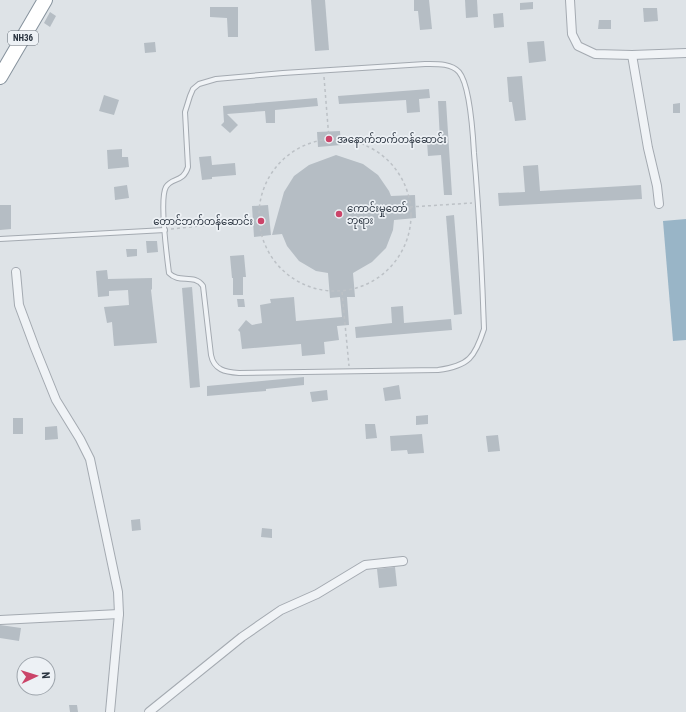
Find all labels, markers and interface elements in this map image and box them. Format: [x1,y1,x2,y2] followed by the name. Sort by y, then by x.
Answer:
[8,31,38,45] road number: NH36
[337,132,447,148] place label: အနောက်ဘက်တန်ဆောင်း
[324,134,334,144] marker: အနောက်ဘက်တန်ဆောင်း
[347,201,408,229] place label: ကောင်းမှုတော် ဘုရား
[334,209,344,219] marker: ကောင်းမှုတော် ဘုရား
[153,214,253,230] place label: တောင်ဘက်တန်ဆောင်း
[256,216,266,226] marker: တောင်ဘက်တန်ဆောင်း
[16,656,56,696] north arrow
[39,672,52,679] text: N

